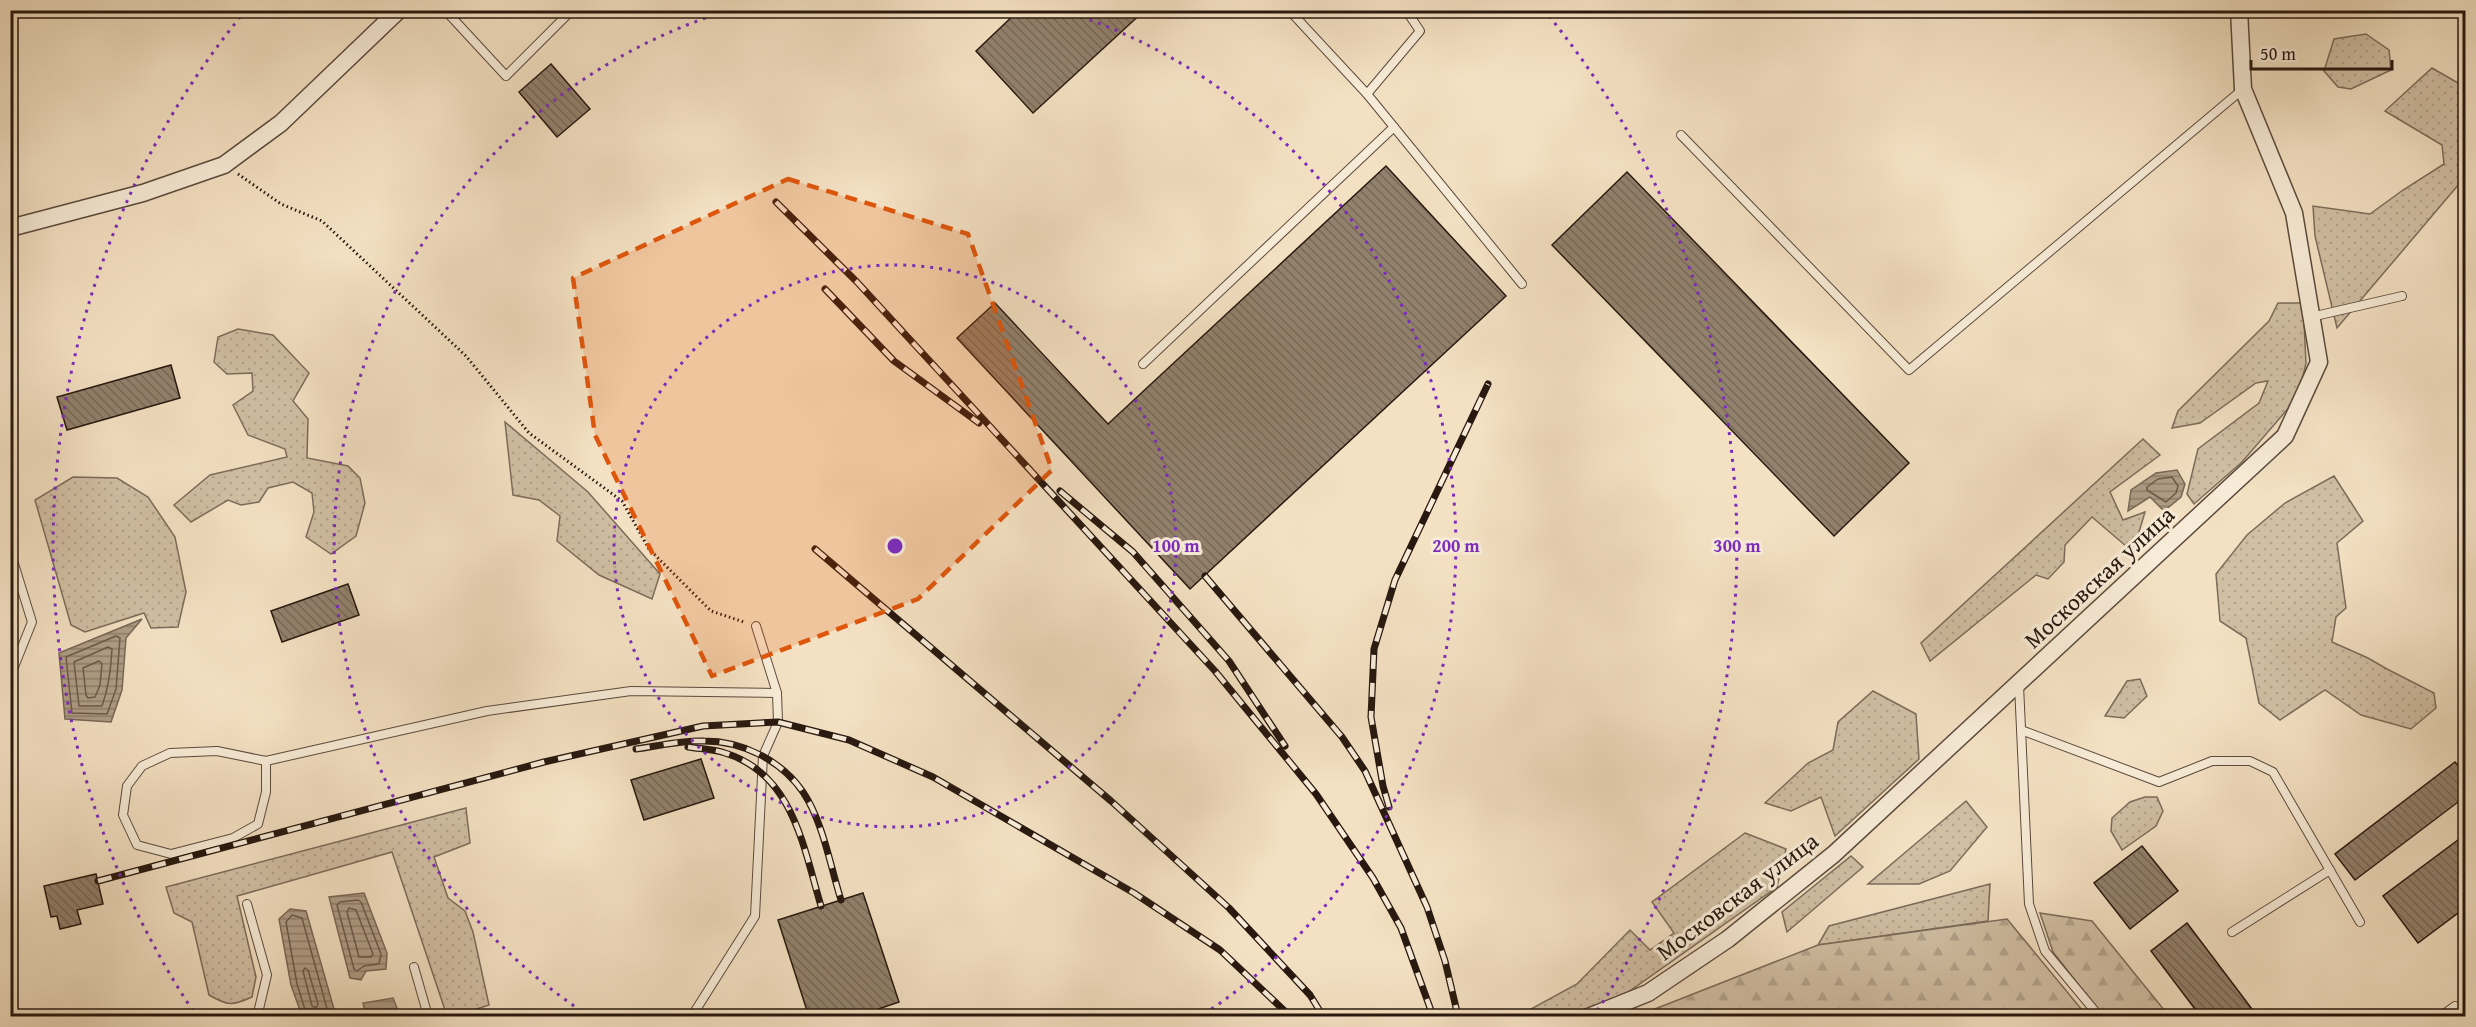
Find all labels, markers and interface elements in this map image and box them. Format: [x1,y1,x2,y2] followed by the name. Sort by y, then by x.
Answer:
[2251,33,2392,71] scale bar
[2260,40,2296,67] text: 50 m
[2016,497,2183,656] street label: Московская улица
[1152,532,1200,559] text: 100 m
[1432,532,1480,559] text: 200 m
[1713,532,1761,559] text: 300 m
[885,536,905,556] centre of rings
[1649,823,1826,969] street label: Московская улица

